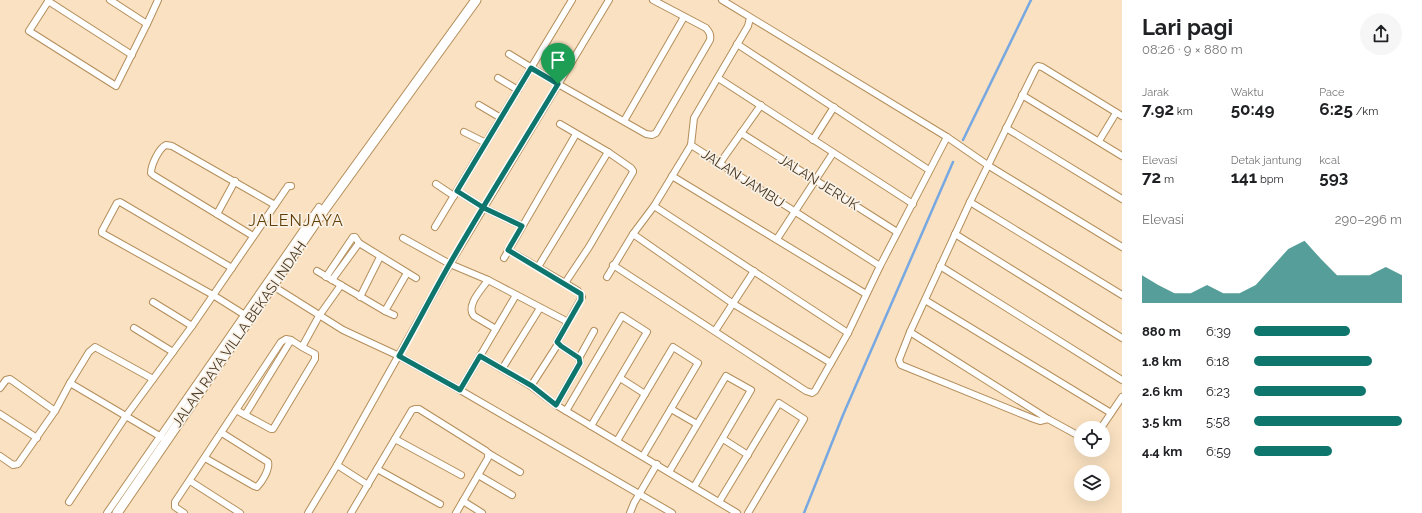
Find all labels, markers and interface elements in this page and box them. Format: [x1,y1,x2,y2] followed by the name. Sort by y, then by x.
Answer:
[1360,13,1402,55] button: share
[1142,14,1233,40] text: Lari pagi
[1142,42,1243,57] text: 08:26 · 9 × 880 m
[541,43,575,84] pin
[547,49,569,71] icon: arrive
[1142,86,1169,99] text: Jarak
[1231,86,1264,99] text: Waktu
[1319,86,1345,99] text: Pace
[1142,99,1174,119] text: 7.92
[1231,99,1274,119] text: 50:49
[1319,99,1353,119] text: 6:25
[1174,105,1193,118] text: km
[1353,105,1378,118] text: /km
[698,145,788,211] street label: JALAN JAMBU
[776,151,862,213] street label: JALAN JERUK
[1142,154,1177,167] text: Elevasi
[1231,154,1302,167] text: Detak jantung
[1319,154,1340,167] text: kcal
[1142,167,1161,187] text: 72
[1231,167,1257,187] text: 141
[1319,167,1348,187] text: 593
[1161,173,1174,186] text: m
[1257,173,1284,186] text: bpm
[248,211,344,230] district label: JALENJAYA
[1142,212,1184,227] text: Elevasi
[1335,212,1402,227] text: 290–296 m
[169,238,309,430] street label: JALAN RAYA VILLA BEKASI INDAH
[1142,324,1181,339] text: 880 m
[1206,324,1231,339] text: 6:39
[1142,354,1182,369] text: 1.8 km
[1206,354,1230,369] text: 6:18
[1142,384,1183,399] text: 2.6 km
[1206,384,1230,399] text: 6:23
[1142,414,1182,429] text: 3.5 km
[1206,414,1230,429] text: 5:58
[1074,421,1110,501] map controls
[1074,421,1110,457] button: locate
[1142,444,1182,459] text: 4.4 km
[1206,444,1231,459] text: 6:59
[1074,465,1110,501] button: layers

